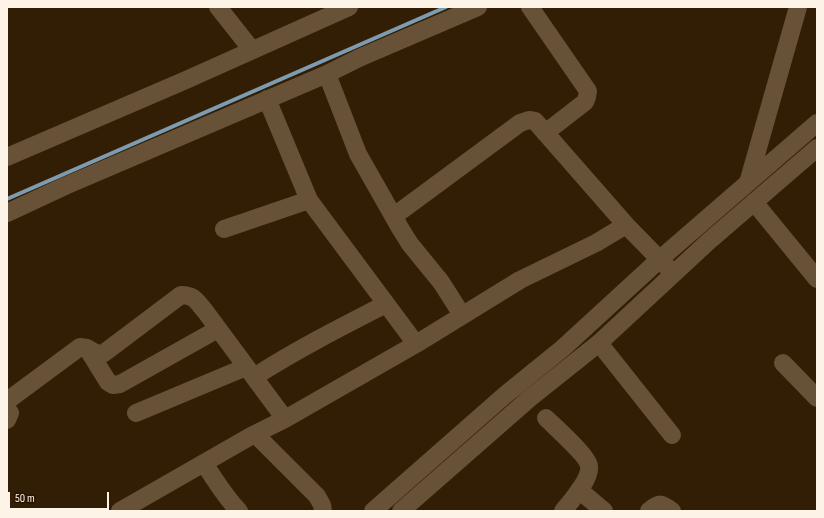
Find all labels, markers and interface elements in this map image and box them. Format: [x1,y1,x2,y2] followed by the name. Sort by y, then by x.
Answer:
[10,484,111,510] scale bar
[15,491,35,506] text: 50 m

